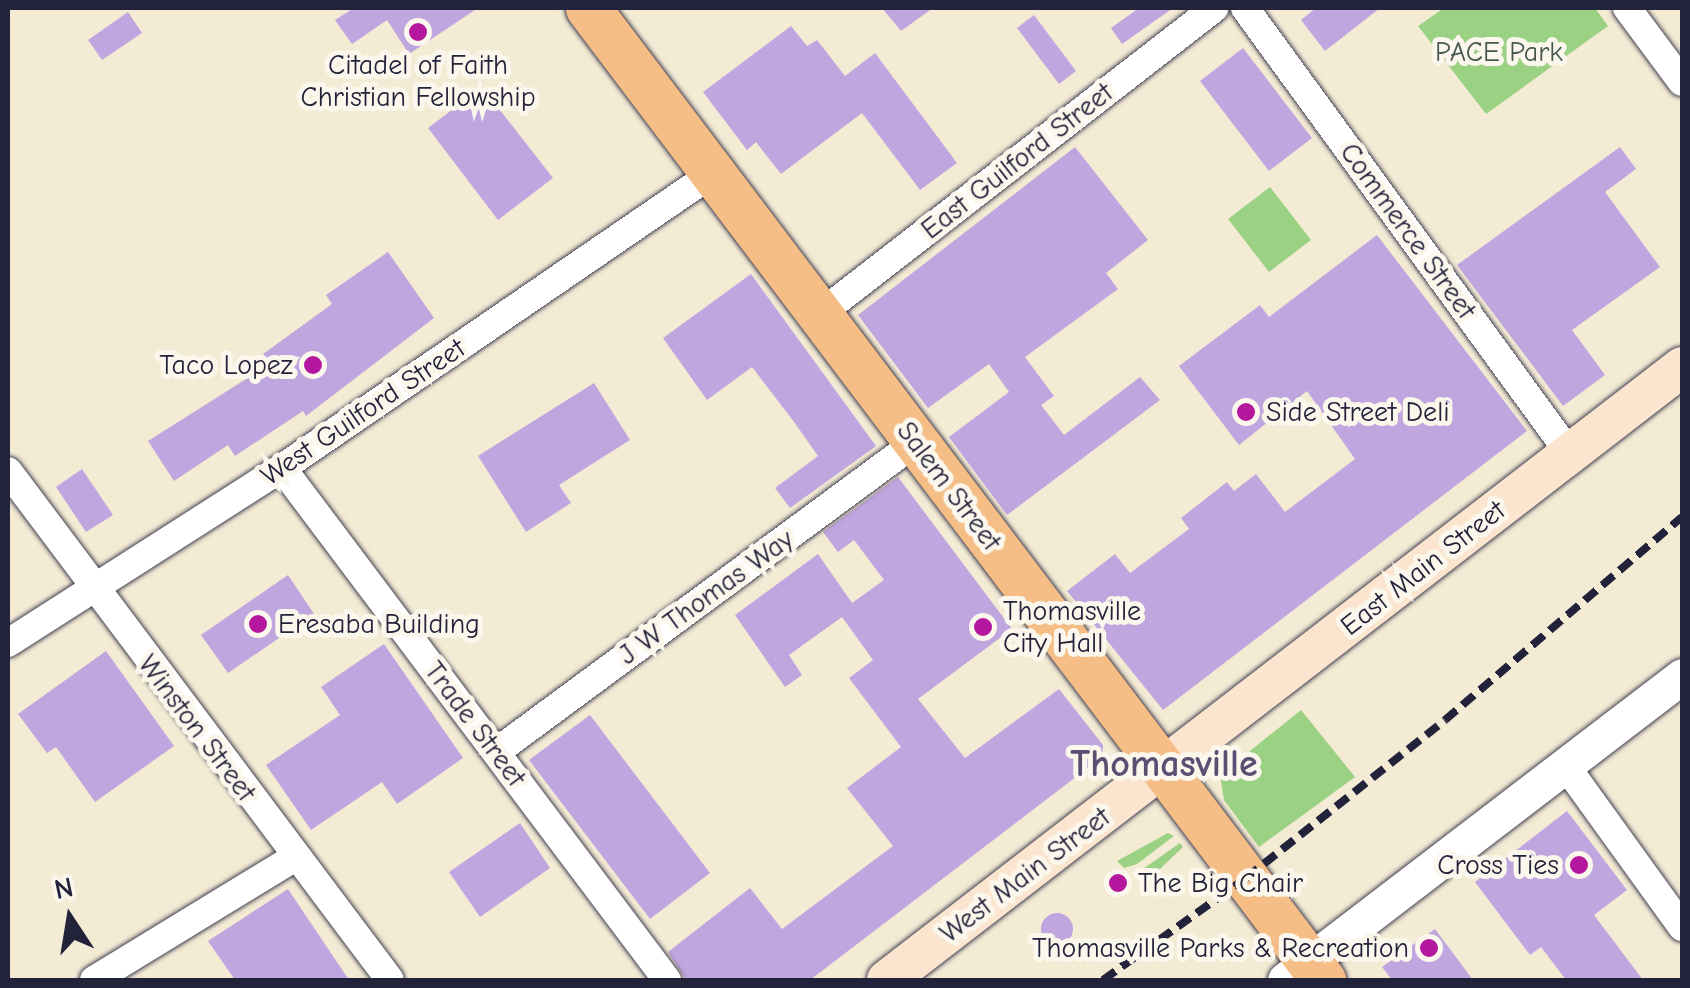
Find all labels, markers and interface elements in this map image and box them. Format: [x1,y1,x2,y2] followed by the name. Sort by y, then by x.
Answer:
[407,21,429,43] marker: Citadel of Faith Christian Fellowship
[1435,35,1563,69] park label: PACE Park
[300,48,536,114] place label: Citadel of Faith Christian Fellowship
[915,76,1119,246] street label: East Guilford Street
[1333,136,1483,326] street label: Commerce Street
[255,331,471,493] street label: West Guilford Street
[159,348,293,382] place label: Taco Lopez
[302,354,324,376] marker: Taco Lopez
[1266,395,1450,429] place label: Side Street Deli
[1235,401,1257,423] marker: Side Street Deli
[890,415,1008,557] street label: Salem Street
[1334,493,1512,643] street label: East Main Street
[612,522,800,672] street label: J W Thomas Way
[1003,594,1141,660] place label: Thomasville City Hall
[278,607,480,641] place label: Eresaba Building
[247,613,269,635] marker: Eresaba Building
[972,616,994,638] marker: Thomasville City Hall
[131,648,263,808] street label: Winston Street
[417,655,533,793] street label: Trade Street
[1070,742,1258,788] district label: Thomasville
[933,800,1117,950] street label: West Main Street
[1437,848,1559,882] place label: Cross Ties
[1568,854,1590,876] marker: Cross Ties
[1138,866,1303,900] place label: The Big Chair
[20,868,120,968] north arrow
[51,871,76,906] text: N
[1107,872,1129,894] marker: The Big Chair
[1032,931,1409,965] place label: Thomasville Parks & Recreation
[1418,937,1440,959] marker: Thomasville Parks & Recreation

